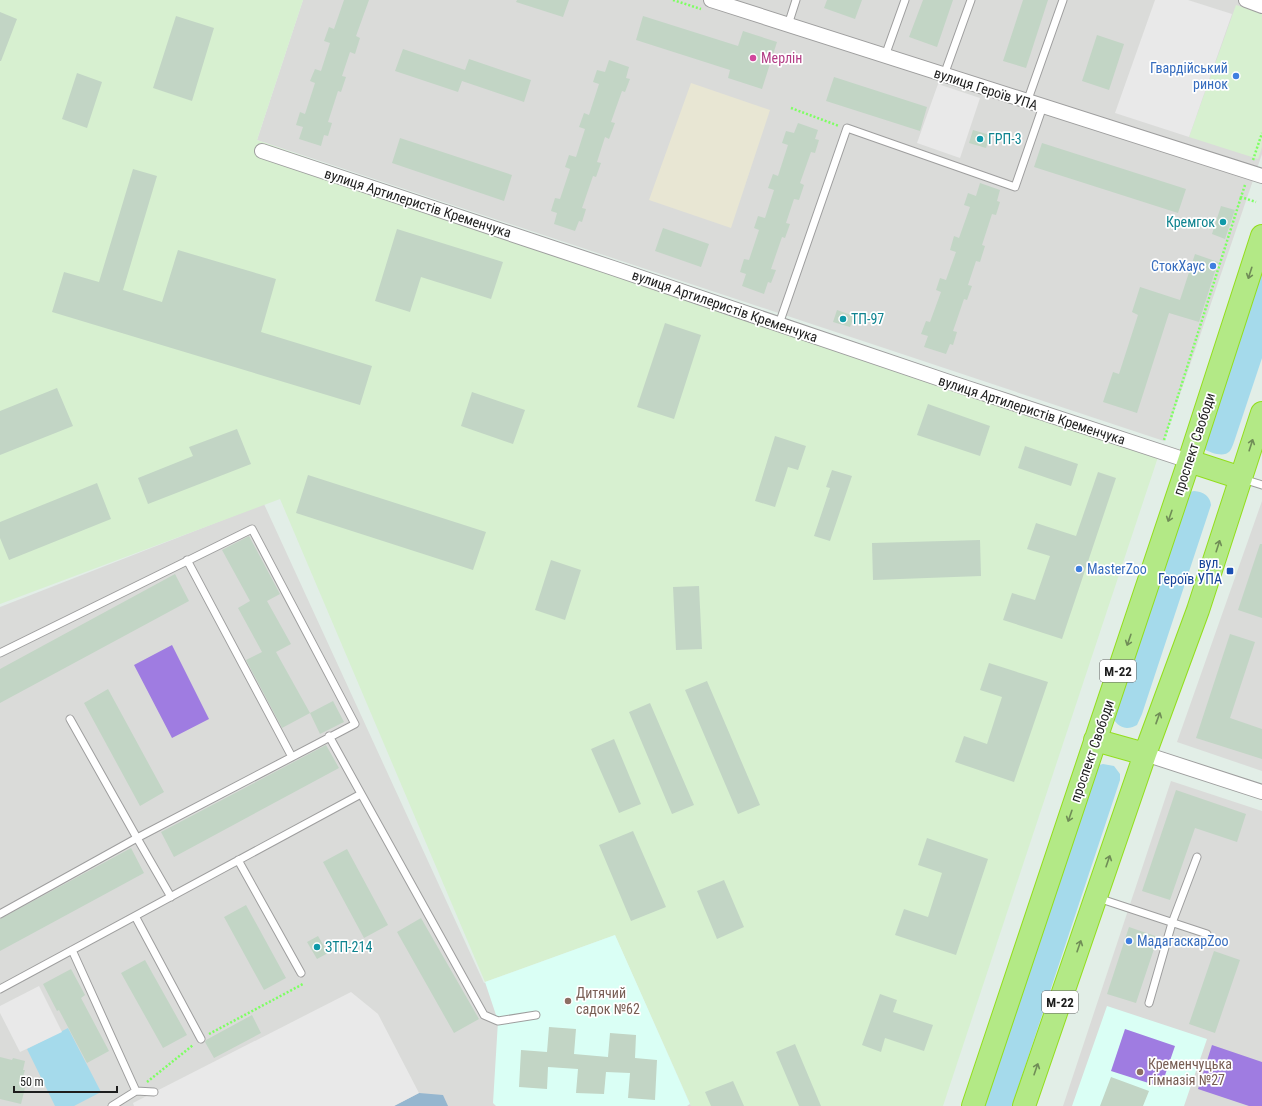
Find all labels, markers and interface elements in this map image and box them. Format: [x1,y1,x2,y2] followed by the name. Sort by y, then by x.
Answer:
[761,50,802,66] place label: Мерлін
[748,53,758,63] marker: Мерлін
[1150,60,1228,92] place label: Гвардійський ринок
[932,65,1040,113] street label: вулиця Героїв УПА
[1231,71,1241,81] marker: Гвардійський ринок
[988,131,1022,147] place label: ГРП-3
[975,134,985,144] marker: ГРП-3
[323,165,513,241] street label: вулиця Артилеристів Кременчука
[1166,214,1215,230] place label: Кремгок
[1218,217,1228,227] marker: Кремгок
[1151,258,1205,274] place label: СтокХаус
[1208,261,1218,271] marker: СтокХаус
[1246,266,1253,279] one-way arrow
[630,267,820,345] street label: вулиця Артилеристів Кременчука
[851,311,884,327] place label: ТП-97
[838,314,848,324] marker: ТП-97
[937,372,1127,448] street label: вулиця Артилеристів Кременчука
[1170,391,1218,497] street label: проспект Свободи
[1248,440,1256,452] one-way arrow
[1166,510,1174,522] one-way arrow
[1215,540,1223,552] one-way arrow
[1158,555,1222,587] place label: вул. Героїв УПА
[1087,561,1147,577] place label: MasterZoo
[1074,564,1084,574] marker: MasterZoo
[1225,566,1235,576] marker: вул. Героїв УПА
[1125,633,1132,646] one-way arrow
[1100,660,1136,682] road number: М-22
[1067,698,1117,804] street label: проспект Свободи
[1155,712,1163,724] one-way arrow
[1065,810,1073,822] one-way arrow
[1105,854,1112,867] one-way arrow
[1137,933,1228,949] place label: МадагаскарZoo
[1124,936,1134,946] marker: МадагаскарZoo
[325,939,372,955] place label: ЗТП-214
[1076,940,1083,953] one-way arrow
[312,942,322,952] marker: ЗТП-214
[576,985,640,1017] place label: Дитячий садок №62
[1042,991,1078,1013] road number: М-22
[563,996,573,1006] marker: Дитячий садок №62
[1148,1056,1232,1088] place label: Кременчуцька гімназія №27
[1033,1064,1041,1076] one-way arrow
[1135,1067,1145,1077] marker: Кременчуцька гімназія №27
[14,1068,117,1094] scale bar
[20,1075,44,1089] text: 50 m

